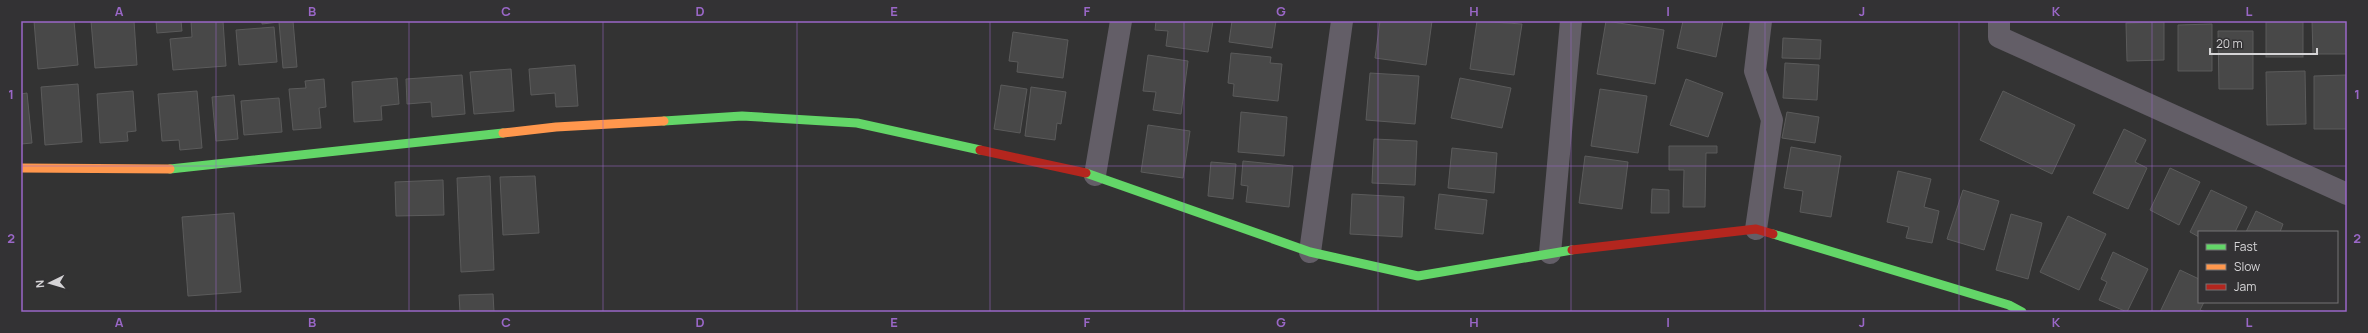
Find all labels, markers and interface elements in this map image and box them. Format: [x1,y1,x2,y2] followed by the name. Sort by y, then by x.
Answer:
[115,2,124,20] text: A
[308,2,316,20] text: B
[501,2,511,20] text: C
[695,2,705,20] text: D
[890,2,898,20] text: E
[1084,2,1091,20] text: F
[1276,2,1286,20] text: G
[1469,2,1479,20] text: H
[1666,2,1670,20] text: I
[1859,2,1865,20] text: J
[2052,2,2061,20] text: K
[2246,2,2253,20] text: L
[2210,30,2317,56] scale bar
[2216,35,2243,52] text: 20 m
[8,85,14,103] text: 1
[2354,85,2360,103] text: 1
[7,229,15,247] text: 2
[2353,229,2361,247] text: 2
[2198,231,2338,303] legend
[2234,238,2258,255] text: Fast
[2234,258,2260,275] text: Slow
[30,263,70,303] north arrow
[2234,278,2256,295] text: Jam
[32,279,47,289] text: N
[115,313,124,331] text: A
[308,313,316,331] text: B
[501,313,511,331] text: C
[695,313,705,331] text: D
[890,313,898,331] text: E
[1084,313,1091,331] text: F
[1276,313,1286,331] text: G
[1469,313,1479,331] text: H
[1666,313,1670,331] text: I
[1859,313,1865,331] text: J
[2052,313,2061,331] text: K
[2246,313,2253,331] text: L

